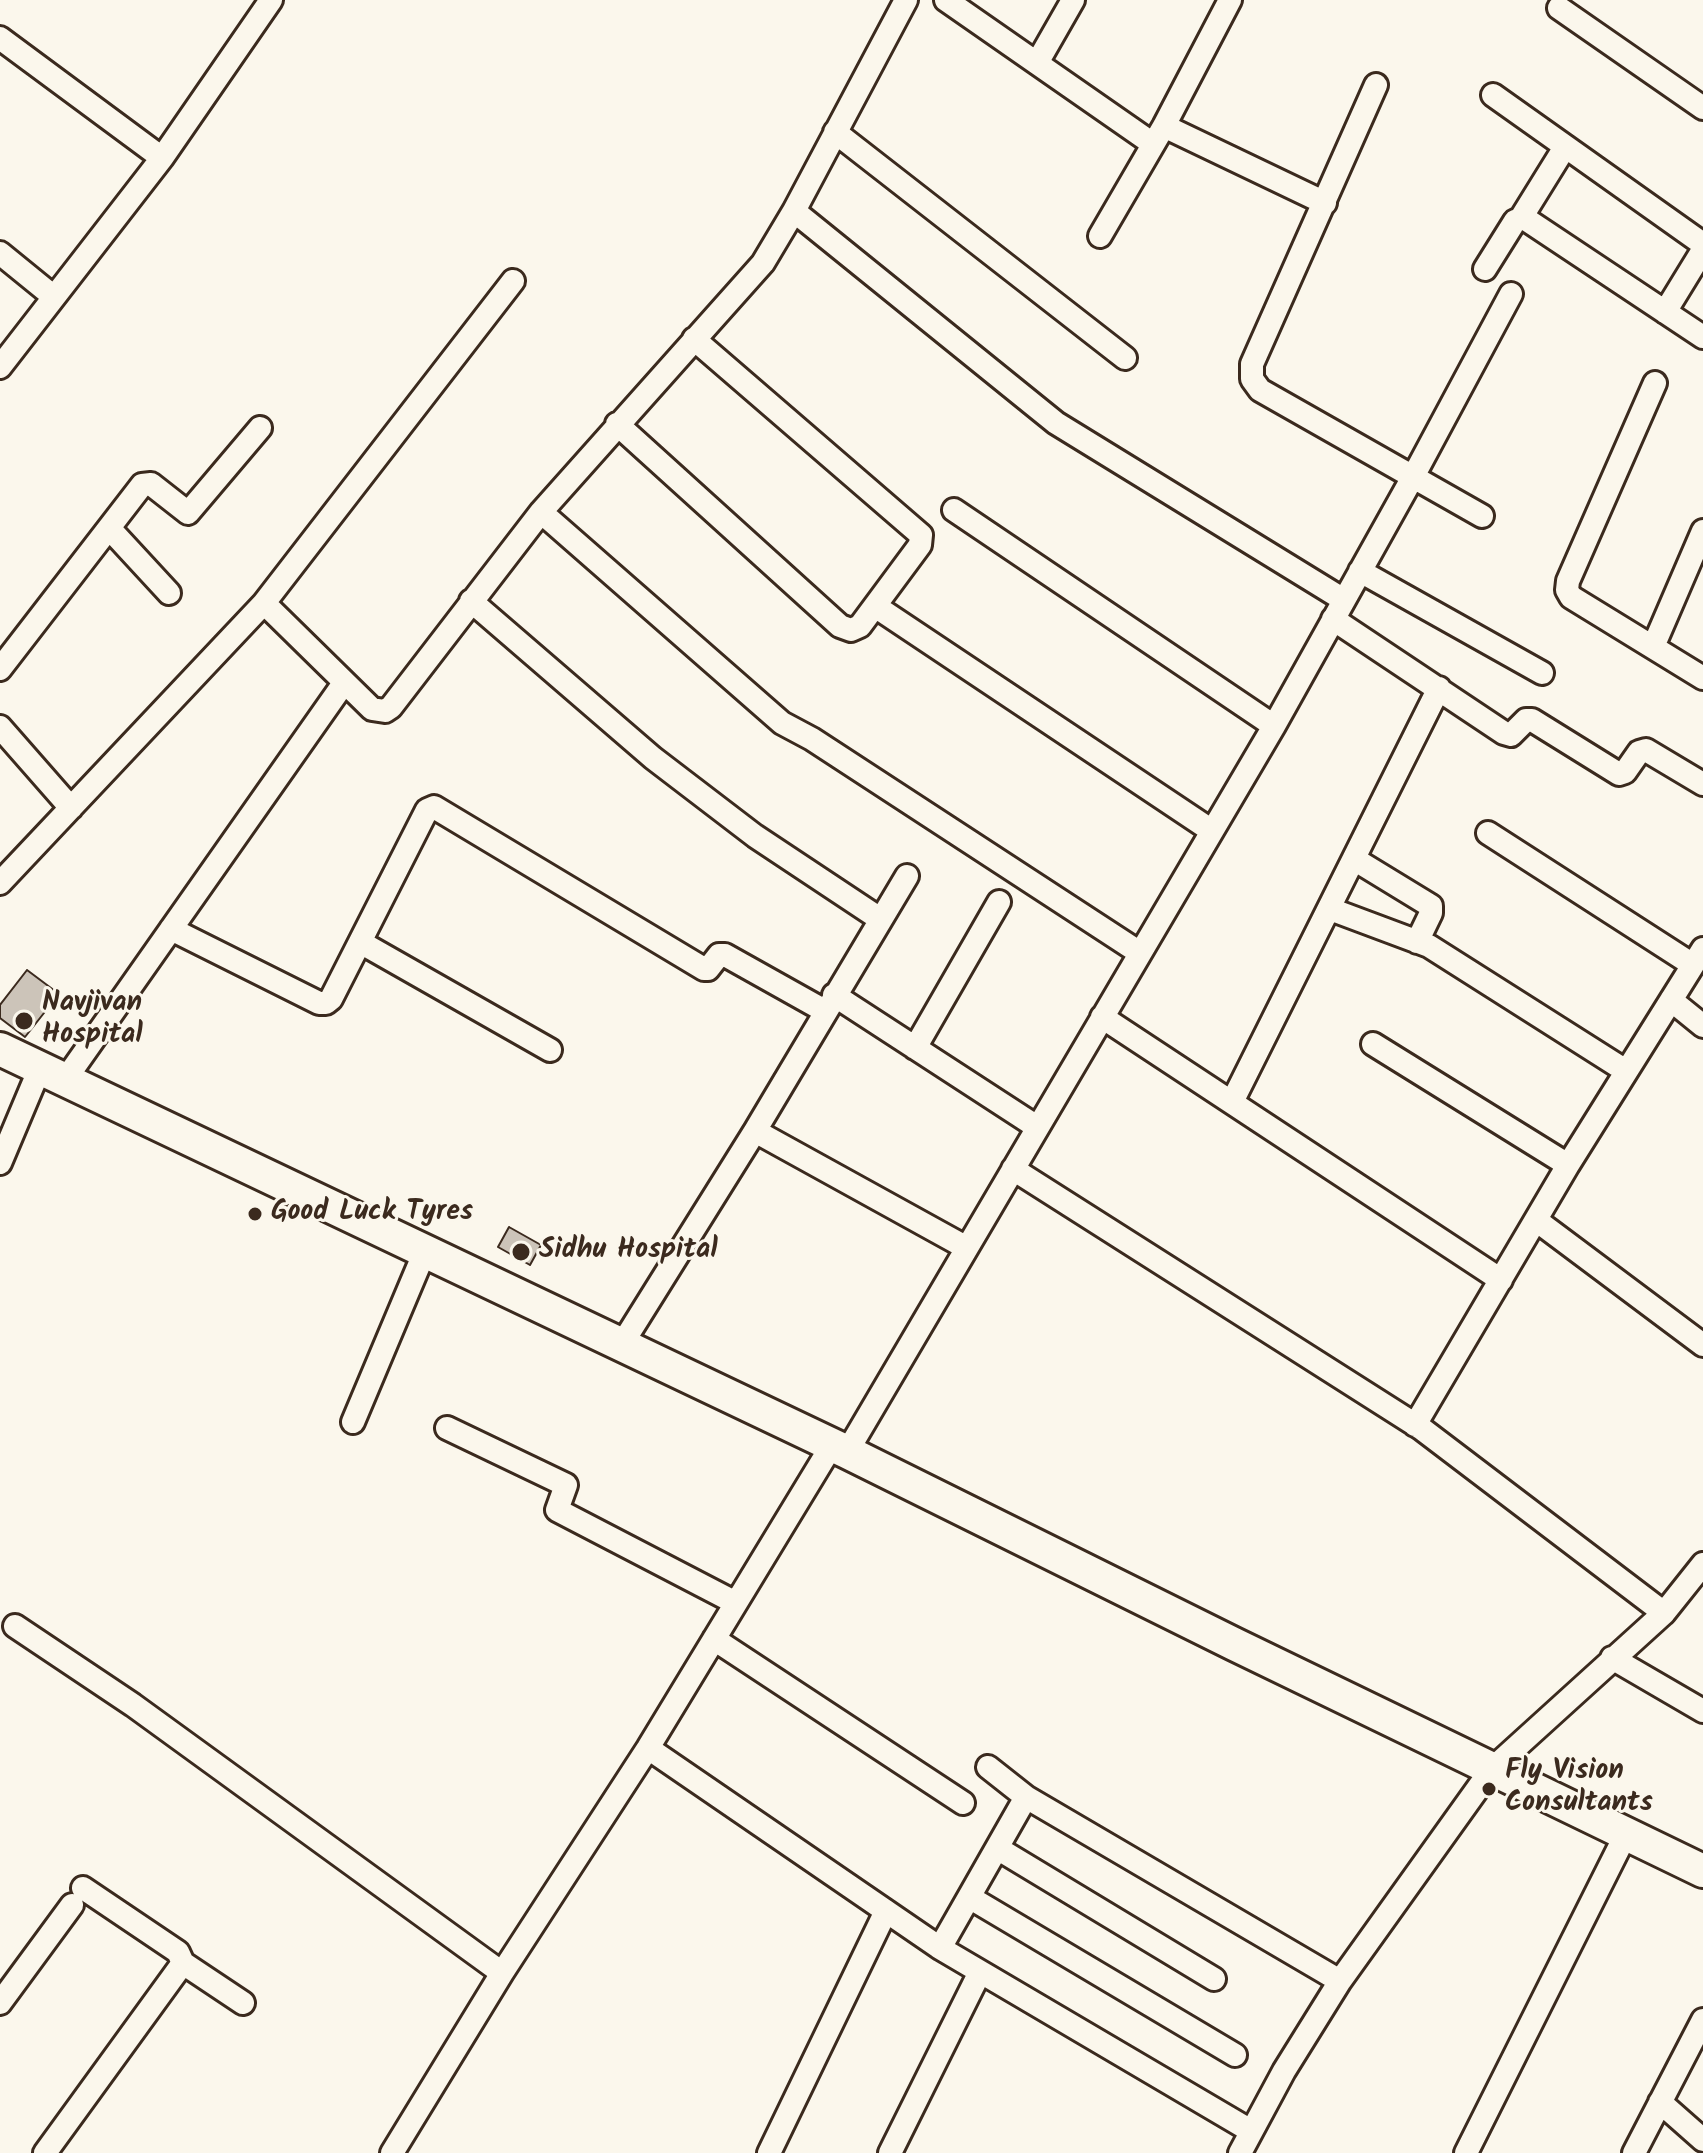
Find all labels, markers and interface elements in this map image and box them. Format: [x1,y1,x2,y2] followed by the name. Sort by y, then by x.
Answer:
[42,988,143,1054] place label: Navjivan Hospital
[13,1010,35,1032] marker: Navjivan Hospital
[271,1197,473,1231] place label: Good Luck Tyres
[246,1205,264,1223] marker: Good Luck Tyres
[539,1235,718,1269] place label: Sidhu Hospital
[510,1241,532,1263] marker: Sidhu Hospital
[1505,1756,1653,1822] place label: Fly Vision Consultants
[1480,1780,1498,1798] marker: Fly Vision Consultants

